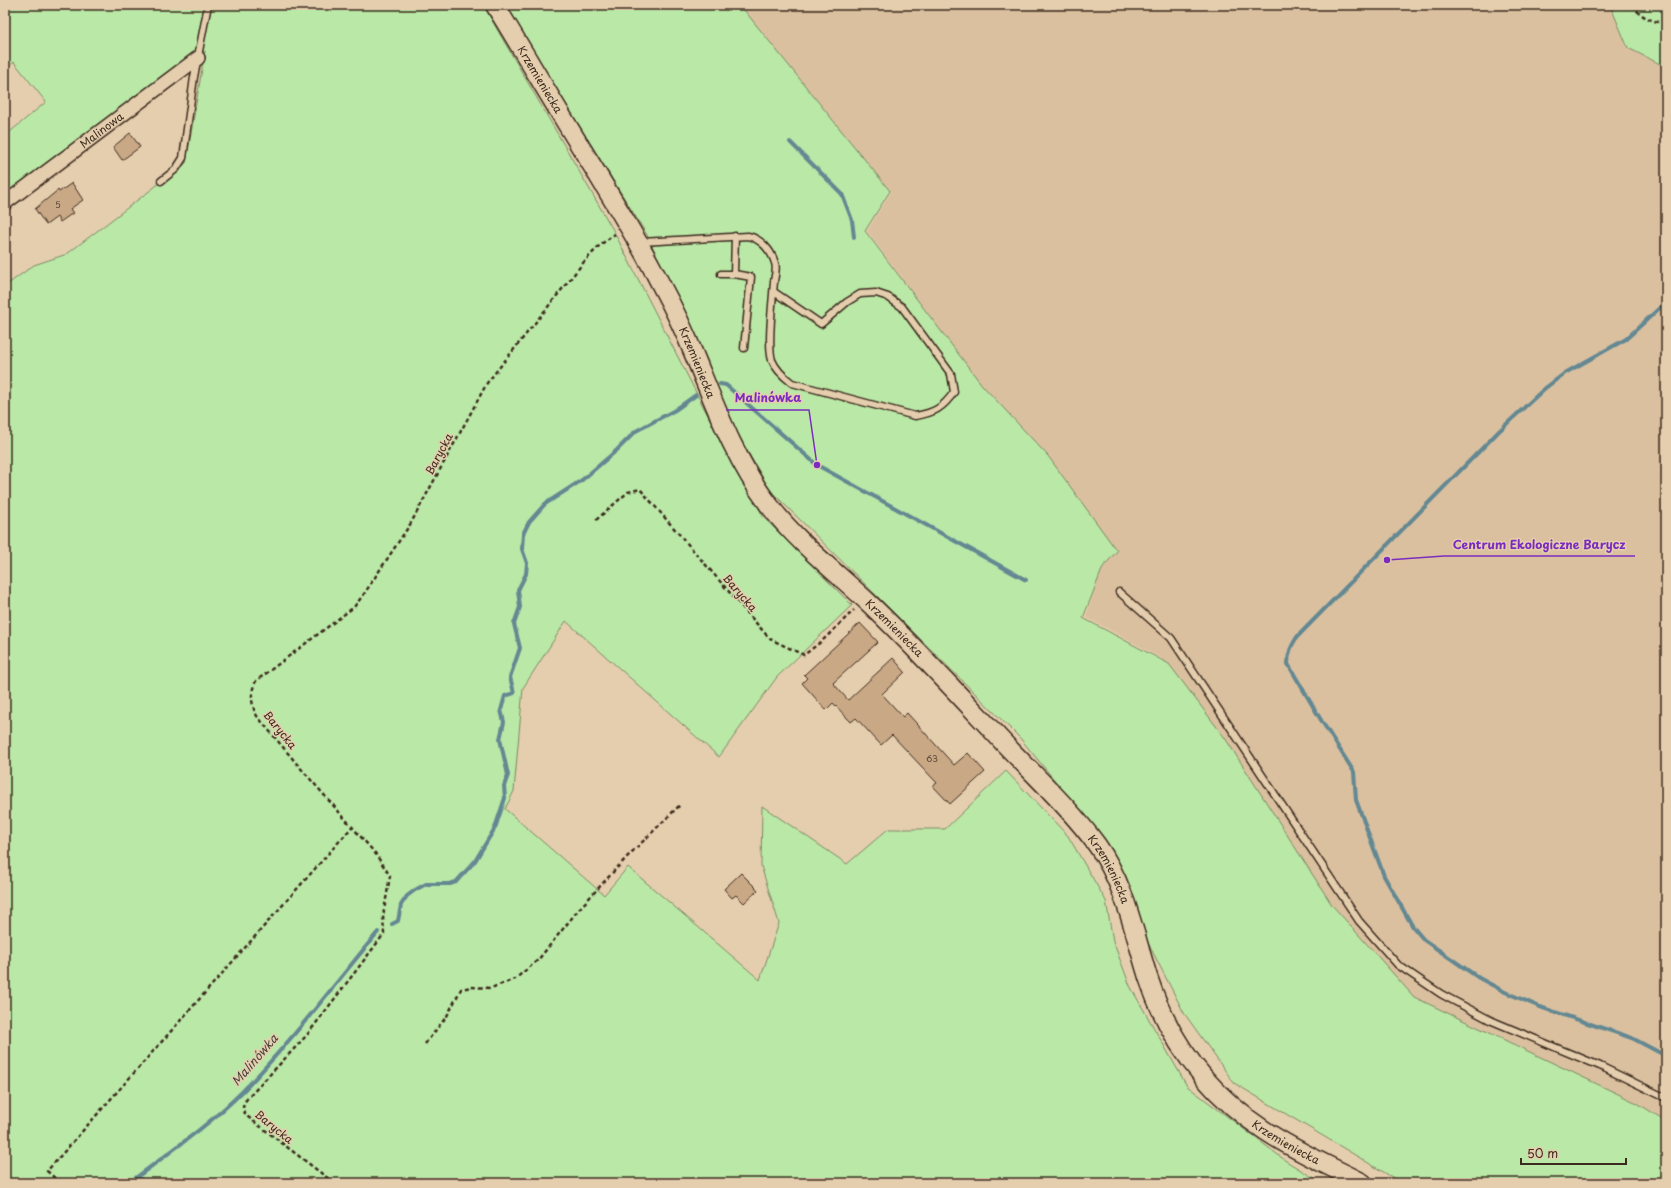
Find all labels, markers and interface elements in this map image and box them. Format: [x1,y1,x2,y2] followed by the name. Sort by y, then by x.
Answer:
[514,42,567,116] street label: Krzemieniecka
[76,108,127,152] street label: Malinowa
[55,197,61,211] house number: 5
[675,324,720,401] street label: Krzemieniecka
[726,386,809,410] callout: Malinówka
[735,388,801,406] text: Malinówka
[420,430,457,478] street label: Barycka
[1444,532,1635,556] callout: Centrum Ekologiczne Barycz
[1453,535,1625,553] text: Centrum Ekologiczne Barycz
[719,570,762,615] street label: Barycka
[862,595,928,661] street label: Krzemieniecka
[260,707,301,753] street label: Barycka
[926,751,938,765] house number: 63
[1084,831,1134,906] street label: Krzemieniecka
[227,1029,282,1089] water label: Malinówka
[251,1106,297,1148] street label: Barycka
[1249,1115,1323,1168] street label: Krzemieniecka
[1521,1140,1626,1166] scale bar
[1527,1144,1558,1162] text: 50 m

